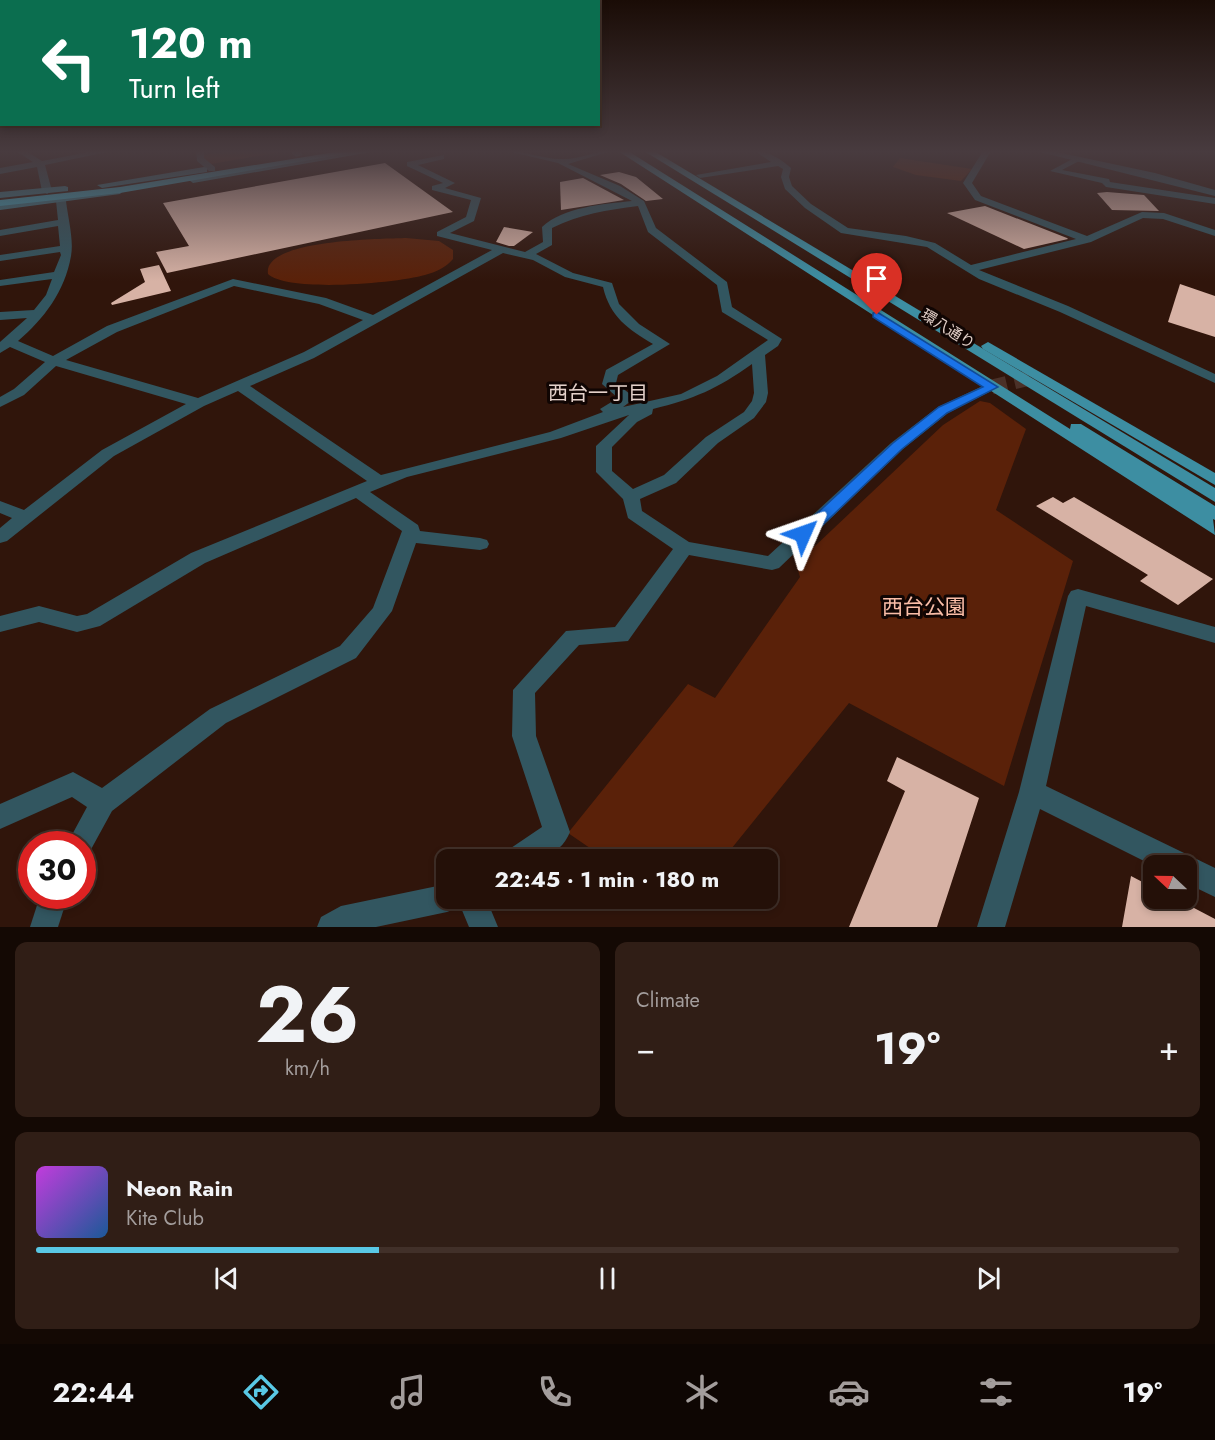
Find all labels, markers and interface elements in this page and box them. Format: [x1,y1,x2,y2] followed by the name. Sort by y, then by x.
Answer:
[129,13,253,74] text: 120 m
[30,24,108,102] icon: left
[129,69,219,108] text: Turn left
[851,253,902,315] pin
[860,262,893,295] icon: arrive
[917,304,979,354] street label: 環八通り
[548,379,648,408] district label: 西台一丁目
[771,502,835,566] position arrow
[882,592,966,622] park label: 西台公園
[18,831,96,909] speed limit sign: 30
[1143,855,1197,909] north arrow
[1143,855,1197,909] map controls
[495,863,719,895] text: 22:45 · 1 min · 180 m
[256,959,359,1071] text: 26
[636,986,700,1015] text: Climate
[874,1016,940,1081] text: 19°
[636,1025,655,1072] text: −
[1159,1025,1179,1072] text: +
[285,1054,330,1083] text: km/h
[126,1172,233,1204] text: Neon Rain
[126,1204,204,1233] text: Kite Club
[210,1262,243,1295] icon: previous
[591,1262,624,1295] icon: pause
[972,1262,1005,1295] icon: next
[240,1371,282,1413] icon: directions
[387,1371,429,1413] icon: music
[534,1371,576,1413] icon: phone
[681,1371,723,1413] icon: climate
[828,1371,870,1413] icon: car
[975,1371,1017,1413] icon: filters
[53,1373,134,1412] text: 22:44
[1122,1373,1162,1412] text: 19°

